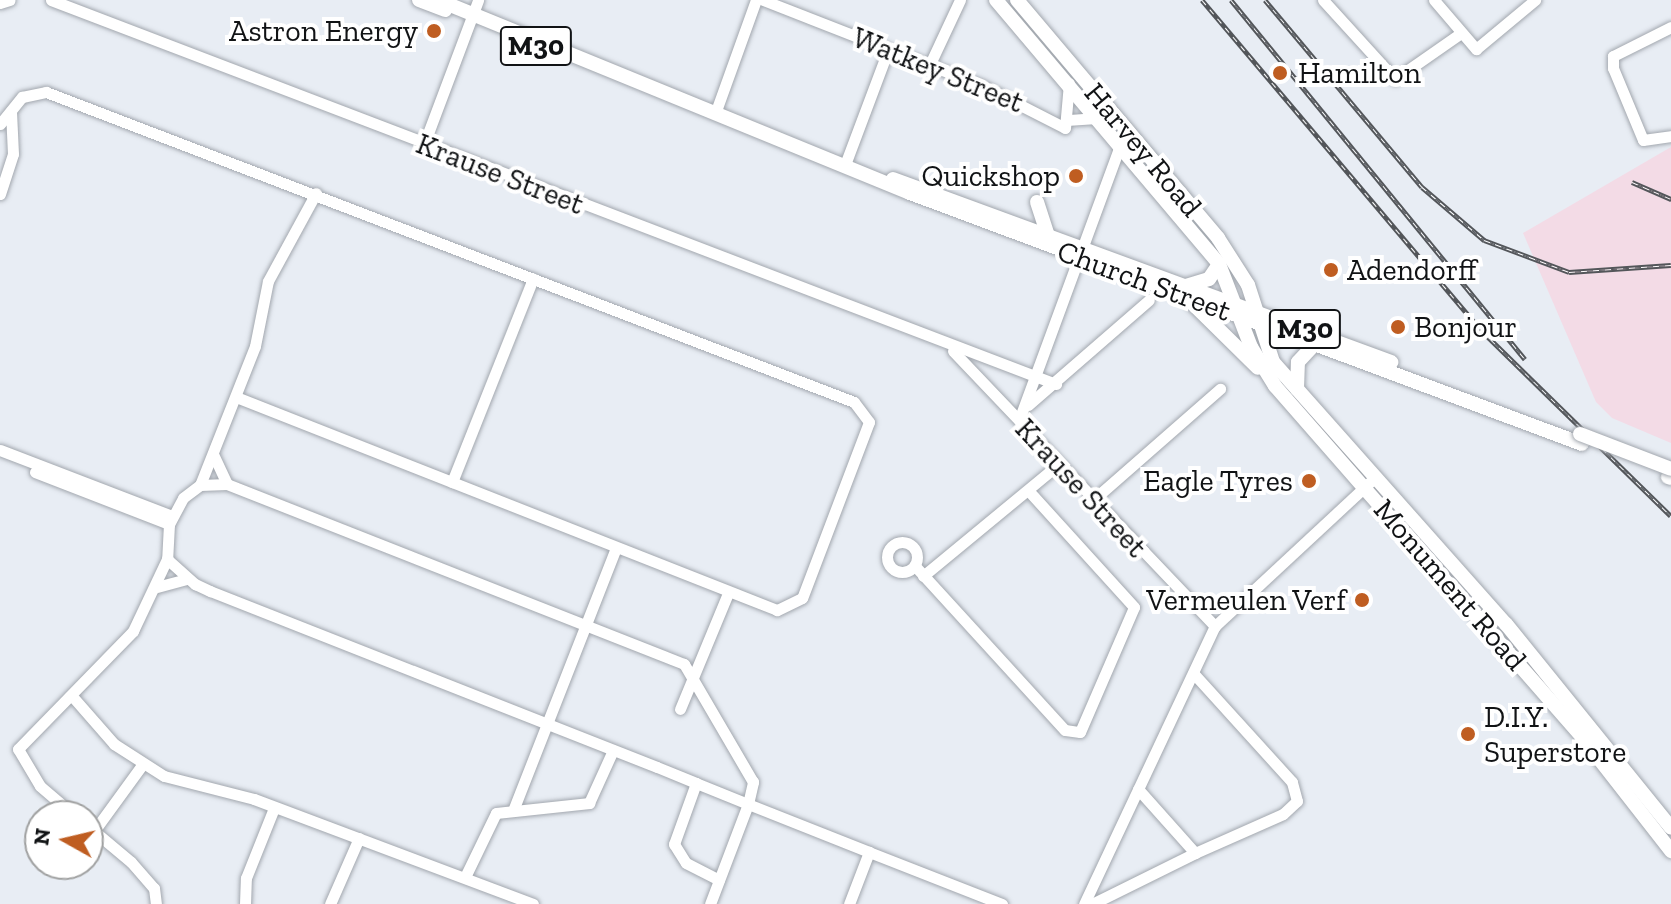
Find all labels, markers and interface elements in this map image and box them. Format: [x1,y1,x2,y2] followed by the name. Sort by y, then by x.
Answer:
[229,13,418,49] place label: Astron Energy
[847,19,1029,121] street label: Watkey Street
[425,22,443,40] marker: Astron Energy
[498,22,574,70] road number: M30
[1298,55,1421,91] place label: Hamilton
[1269,62,1291,84] marker: Hamilton
[1076,75,1210,225] street label: Harvey Road
[411,126,589,222] street label: Krause Street
[921,158,1060,194] place label: Quickshop
[1067,167,1085,185] marker: Quickshop
[1052,233,1236,329] street label: Church Street
[1347,252,1477,288] place label: Adendorff
[1322,261,1340,279] marker: Adendorff
[1267,305,1343,353] road number: M30
[1414,309,1517,345] place label: Bonjour
[1389,318,1407,336] marker: Bonjour
[1008,411,1154,565] street label: Krause Street
[1142,463,1293,499] place label: Eagle Tyres
[1300,472,1318,490] marker: Eagle Tyres
[1366,492,1534,678] street label: Monument Road
[1145,582,1346,618] place label: Vermeulen Verf
[1353,591,1371,609] marker: Vermeulen Verf
[1484,699,1626,770] place label: D.I.Y. Superstore
[1459,725,1477,743] marker: D.I.Y. Superstore
[24,800,104,880] north arrow
[27,827,56,847] text: N

